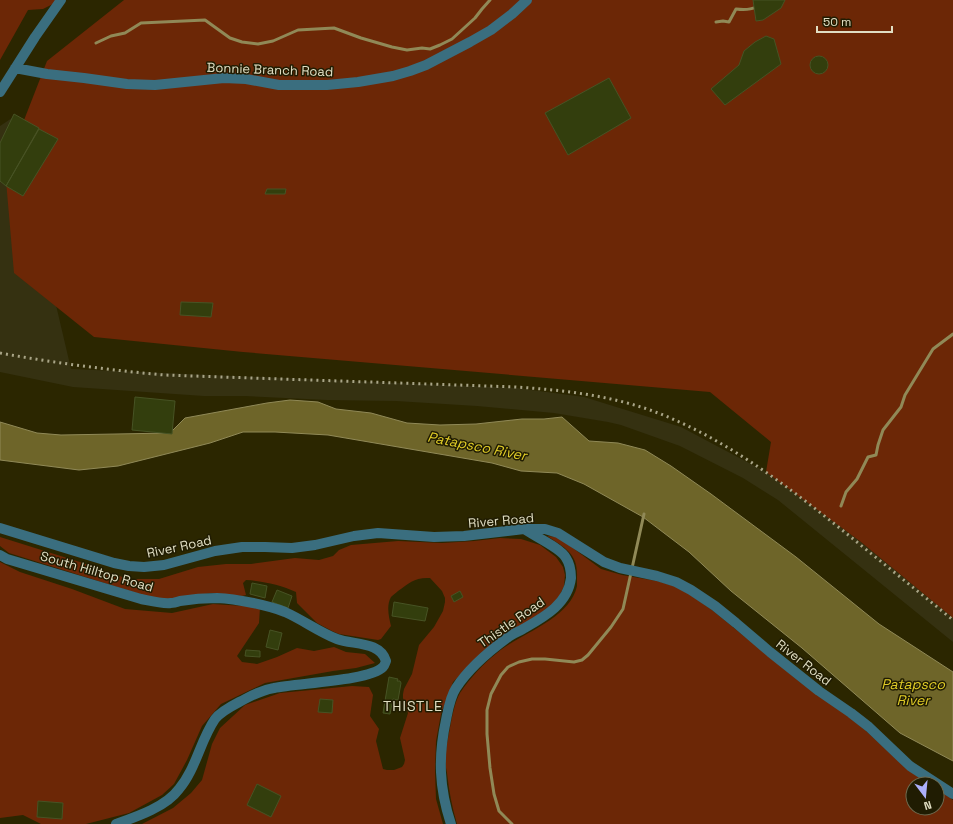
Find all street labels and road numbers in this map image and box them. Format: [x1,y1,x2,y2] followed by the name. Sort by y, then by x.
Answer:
[206,59,333,80] street label: Bonnie Branch Road
[467,509,535,532] street label: River Road
[145,531,213,562] street label: River Road
[38,547,155,596] street label: South Hilltop Road
[475,593,548,652] street label: Thistle Road
[772,635,835,689] street label: River Road

